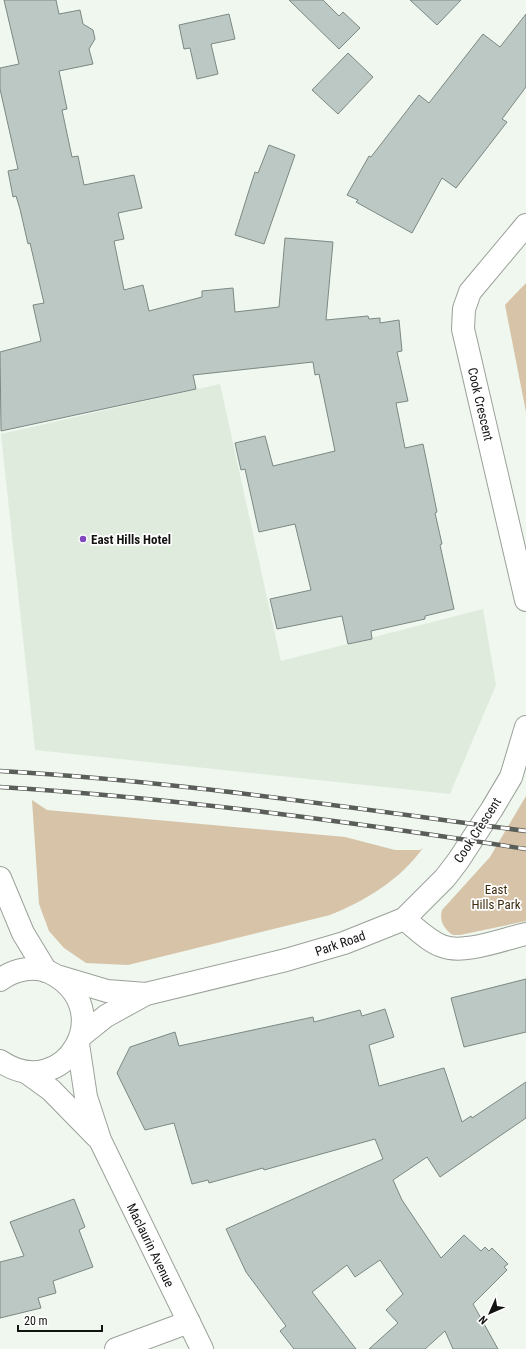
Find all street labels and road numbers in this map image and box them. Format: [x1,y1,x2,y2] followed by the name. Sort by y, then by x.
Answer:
[465,366,496,442] street label: Cook Crescent
[451,795,504,866] street label: Cook Crescent
[313,928,367,959] street label: Park Road
[124,1201,177,1289] street label: Maclaurin Avenue

